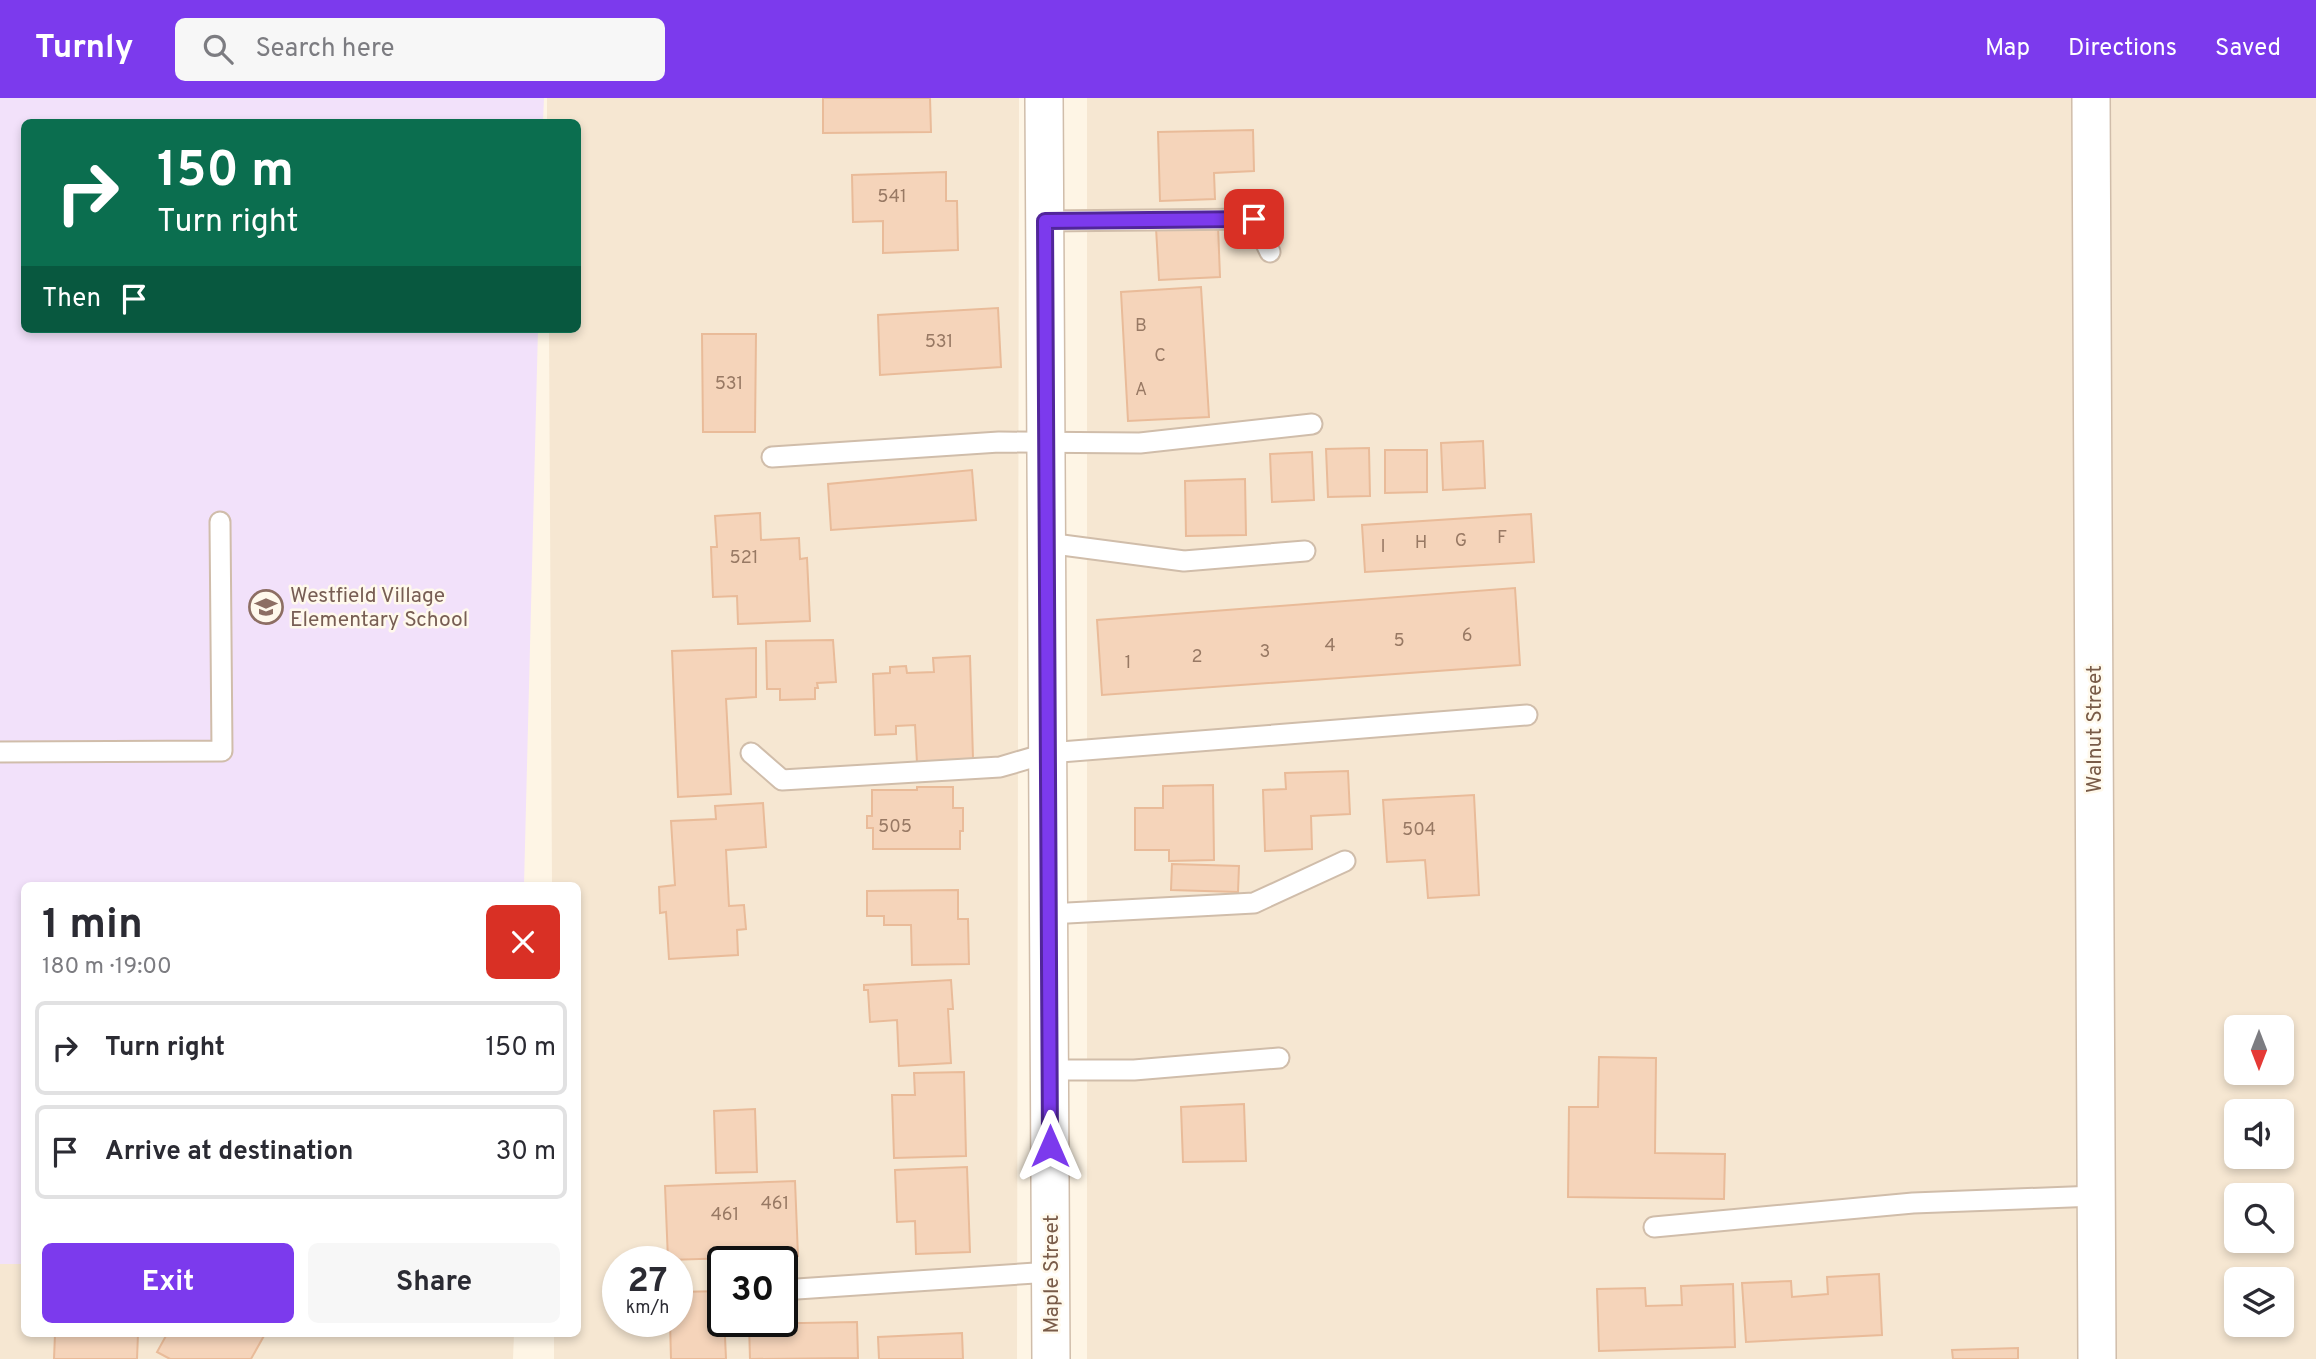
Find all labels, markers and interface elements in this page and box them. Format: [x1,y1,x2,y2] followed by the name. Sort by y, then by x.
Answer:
[175,18,665,81] search box
[35,28,133,70] text: Turnly
[199,30,237,68] icon: search
[255,33,394,66] text: Search here
[1985,34,2030,64] text: Map
[2068,34,2177,64] text: Directions
[2215,34,2281,64] text: Saved
[157,142,294,204] text: 150 m
[42,147,133,238] icon: right
[877,186,907,209] house number: 541
[1224,189,1284,249] pin
[1235,200,1273,238] icon: arrive
[157,203,299,243] text: Turn right
[115,280,153,318] icon: arrive
[42,283,101,316] text: Then
[1135,315,1147,338] house number: B
[925,331,953,354] house number: 531
[1154,345,1166,368] house number: C
[715,373,743,396] house number: 531
[1135,379,1147,402] house number: A
[1497,527,1507,550] house number: F
[1455,530,1467,553] house number: G
[1415,532,1427,555] house number: H
[1380,536,1386,559] house number: I
[730,547,758,570] house number: 521
[290,583,468,634] place label: Westfield Village Elementary School
[247,588,285,626] school or university icon: Westfield Village Elementary School
[1462,625,1472,648] house number: 6
[1393,630,1405,653] house number: 5
[1324,635,1336,658] house number: 4
[1260,641,1270,664] house number: 3
[1191,646,1203,669] house number: 2
[1125,652,1131,675] house number: 1
[2082,665,2109,793] street label: Walnut Street
[878,816,912,839] house number: 505
[1402,819,1436,842] house number: 504
[42,900,143,953] text: 1 min
[486,905,560,979] button: close
[42,953,172,982] text: 180 m · 19:00
[2224,1015,2294,1085] north arrow
[2224,1015,2294,1337] map controls
[46,1029,84,1067] icon: right
[105,1032,225,1065] text: Turn right
[485,1032,556,1065] text: 150 m
[2224,1099,2294,1169] button: sound
[1013,1109,1087,1183] position arrow
[46,1133,84,1171] icon: arrive
[105,1136,353,1169] text: Arrive at destination
[496,1136,556,1169] text: 30 m
[2224,1183,2294,1253] button: search
[761,1193,789,1216] house number: 461
[711,1204,739,1227] house number: 461
[1039,1215,1066,1334] street label: Maple Street
[42,1243,294,1323] button: Exit
[308,1243,560,1323] button: Share
[707,1246,798,1337] speed limit sign: 30
[628,1260,667,1304] text: 27
[2224,1267,2294,1337] button: layers
[626,1297,669,1320] text: km/h

